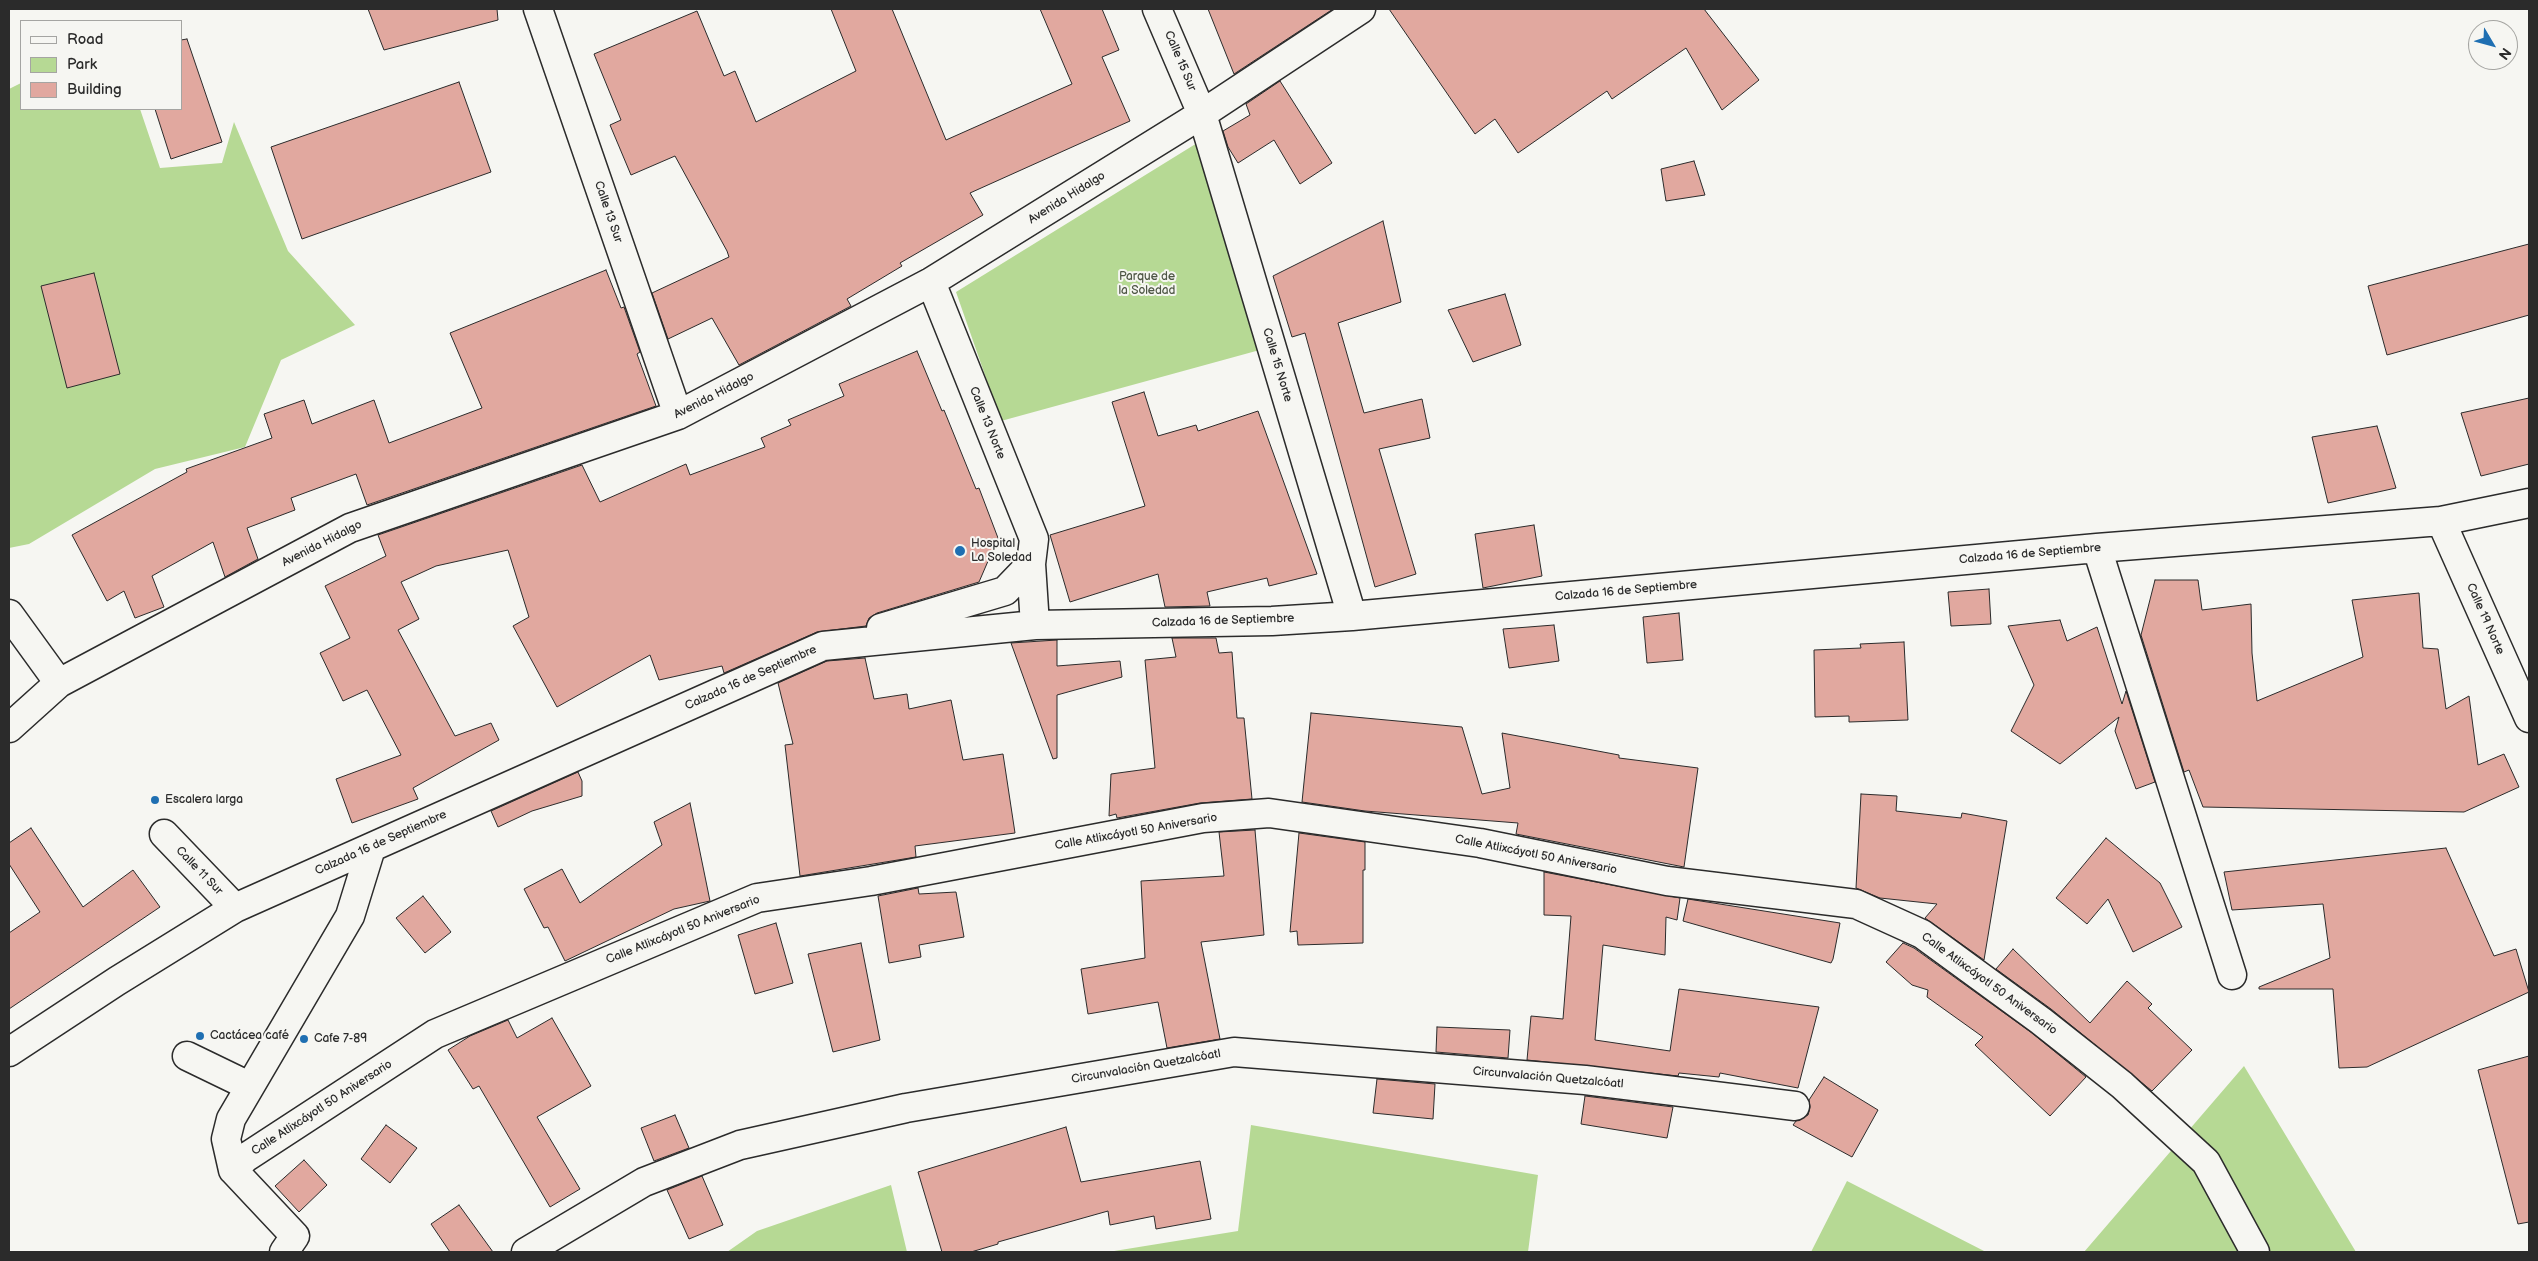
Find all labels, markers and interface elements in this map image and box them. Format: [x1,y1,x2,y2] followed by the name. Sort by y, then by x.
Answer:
[20,20,182,110] legend
[2468,20,2518,70] north arrow
[1161,29,1199,93] street label: Calle 15 Sur
[67,30,103,49] text: Road
[2495,44,2515,63] text: N
[67,55,97,74] text: Park
[67,80,122,99] text: Building
[1026,169,1108,227] street label: Avenida Hidalgo
[591,179,625,245] street label: Calle 13 Sur
[1119,270,1175,298] park label: Parque de la Soledad
[1259,326,1295,404] street label: Calle 15 Norte
[672,370,756,422] street label: Avenida Hidalgo
[966,385,1008,461] street label: Calle 13 Norte
[280,518,364,570] street label: Avenida Hidalgo
[971,537,1032,565] place label: Hospital La Soledad
[1958,541,2102,567] street label: Calzada 16 de Septiembre
[953,544,967,558] marker: Hospital La Soledad
[1554,578,1698,604] street label: Calzada 16 de Septiembre
[2463,581,2507,657] street label: Calle 19 Norte
[1152,611,1294,631] street label: Calzada 16 de Septiembre
[683,642,819,714] street label: Calzada 16 de Septiembre
[165,793,243,807] place label: Escalera larga
[149,794,161,806] marker: Escalera larga
[313,807,449,879] street label: Calzada 16 de Septiembre
[1054,811,1218,853] street label: Calle Atlixcáyotl 50 Aniversario
[1454,832,1618,878] street label: Calle Atlixcáyotl 50 Aniversario
[172,844,226,898] street label: Calle 11 Sur
[604,892,762,968] street label: Calle Atlixcáyotl 50 Aniversario
[1918,930,2060,1038] street label: Calle Atlixcáyotl 50 Aniversario
[210,1029,289,1043] place label: Cactácea café
[194,1030,206,1042] marker: Cactácea café
[314,1032,367,1046] place label: Cafe 7-89
[298,1033,310,1045] marker: Cafe 7-89
[1070,1047,1222,1087] street label: Circunvalación Quetzalcóatl
[249,1057,395,1159] street label: Calle Atlixcáyotl 50 Aniversario
[1472,1064,1624,1092] street label: Circunvalación Quetzalcóatl

